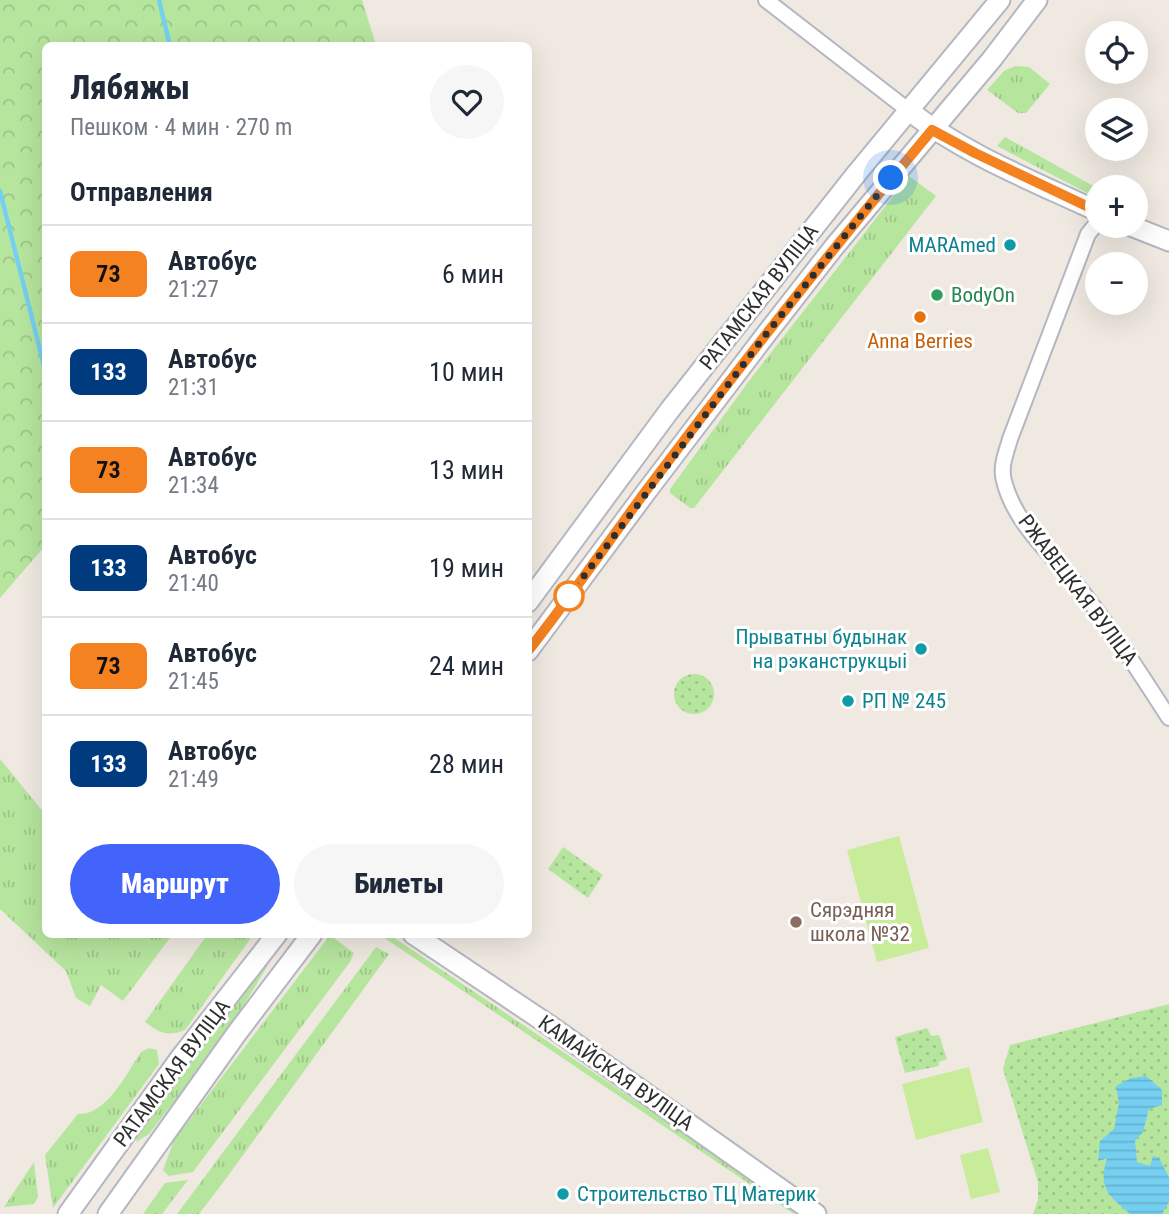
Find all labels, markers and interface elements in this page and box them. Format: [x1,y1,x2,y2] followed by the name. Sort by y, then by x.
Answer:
[1085,21,1148,315] map controls
[1085,21,1148,84] button: locate
[430,65,504,139] button: heart
[70,68,190,107] text: Лябяжы
[1085,98,1148,161] button: layers
[70,114,292,141] text: Пешком · 4 мин · 270 m
[873,160,908,195] your location
[1085,175,1148,238] button: +
[70,177,213,207] text: Отправления
[695,220,823,374] street label: РАТАМСКАЯ ВУЛІЦА
[909,233,996,257] place label: MARAmed
[1002,237,1018,253] marker: MARAmed
[168,246,257,276] text: Автобус
[1085,252,1148,315] button: −
[442,259,504,289] text: 6 мин
[96,260,121,288] text: 73
[168,276,219,303] text: 21:27
[951,283,1015,307] place label: BodyOn
[929,287,945,303] marker: BodyOn
[912,309,928,325] marker: Anna Berries
[867,329,973,353] place label: Anna Berries
[168,344,257,374] text: Автобус
[429,357,504,387] text: 10 мин
[90,358,127,386] text: 133
[168,374,219,401] text: 21:31
[168,442,257,472] text: Автобус
[429,455,504,485] text: 13 мин
[96,456,121,484] text: 73
[168,472,219,499] text: 21:34
[1014,510,1142,670] street label: РЖАВЕЦКАЯ ВУЛІЦА
[168,540,257,570] text: Автобус
[429,553,504,583] text: 19 мин
[90,554,127,582] text: 133
[168,570,219,597] text: 21:40
[554,581,584,611] unlabelled marker
[735,625,907,673] place label: Прыватны будынак на рэканструкцыі
[168,638,257,668] text: Автобус
[913,641,929,657] marker: Прыватны будынак на рэканструкцыі
[429,651,504,681] text: 24 мин
[96,652,121,680] text: 73
[168,668,219,695] text: 21:45
[862,689,946,713] place label: РП № 245
[840,693,856,709] marker: РП № 245
[168,736,257,766] text: Автобус
[429,749,504,779] text: 28 мин
[90,750,127,778] text: 133
[168,766,219,793] text: 21:49
[70,844,280,924] button: Маршрут
[294,844,504,924] button: Билеты
[810,898,910,946] place label: Сярэдняя школа №32
[788,914,804,930] marker: Сярэдняя школа №32
[109,995,235,1151] street label: РАТАМСКАЯ ВУЛІЦА
[534,1010,698,1136] street label: КАМАЙСКАЯ ВУЛІЦА
[577,1182,816,1206] place label: Строительство ТЦ Материк
[555,1186,571,1202] marker: Строительство ТЦ Материк

